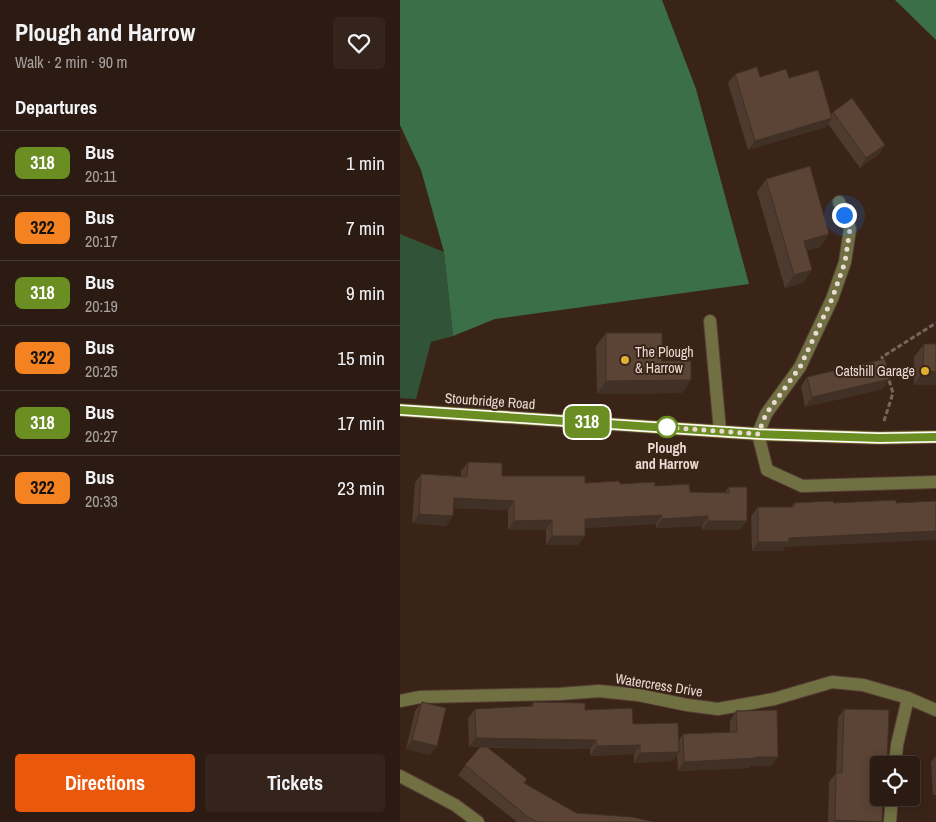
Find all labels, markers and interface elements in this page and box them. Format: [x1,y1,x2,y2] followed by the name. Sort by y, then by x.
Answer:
[15,16,195,48] text: Plough and Harrow
[333,17,385,69] button: heart
[15,51,128,73] text: Walk · 2 min · 90 m
[15,94,97,120] text: Departures
[85,139,114,165] text: Bus
[30,150,55,175] text: 318
[346,150,385,176] text: 1 min
[85,165,117,187] text: 20:11
[832,203,857,228] your location
[85,204,114,230] text: Bus
[30,215,55,240] text: 322
[346,215,385,241] text: 7 min
[85,230,118,252] text: 20:17
[85,269,114,295] text: Bus
[30,280,55,305] text: 318
[346,280,385,306] text: 9 min
[85,295,118,317] text: 20:19
[85,334,114,360] text: Bus
[635,343,694,377] place label: The Plough & Harrow
[30,345,55,370] text: 322
[337,345,385,371] text: 15 min
[619,354,631,366] marker: The Plough & Harrow
[85,360,118,382] text: 20:25
[835,362,915,380] place label: Catshill Garage
[919,365,931,377] marker: Catshill Garage
[444,389,536,413] street label: Stourbridge Road
[85,399,114,425] text: Bus
[558,406,616,438] line badge: 318
[575,409,599,434] text: 318
[30,410,55,435] text: 318
[337,410,385,436] text: 17 min
[656,416,678,438] marker: Plough and Harrow
[85,425,118,447] text: 20:27
[635,439,699,473] place label: Plough and Harrow
[85,464,114,490] text: Bus
[30,475,55,500] text: 322
[337,475,385,501] text: 23 min
[85,490,118,512] text: 20:33
[614,669,704,701] street label: Watercress Drive
[15,754,195,812] button: Directions
[205,754,385,812] button: Tickets
[870,756,920,806] map controls
[870,756,920,806] button: locate

